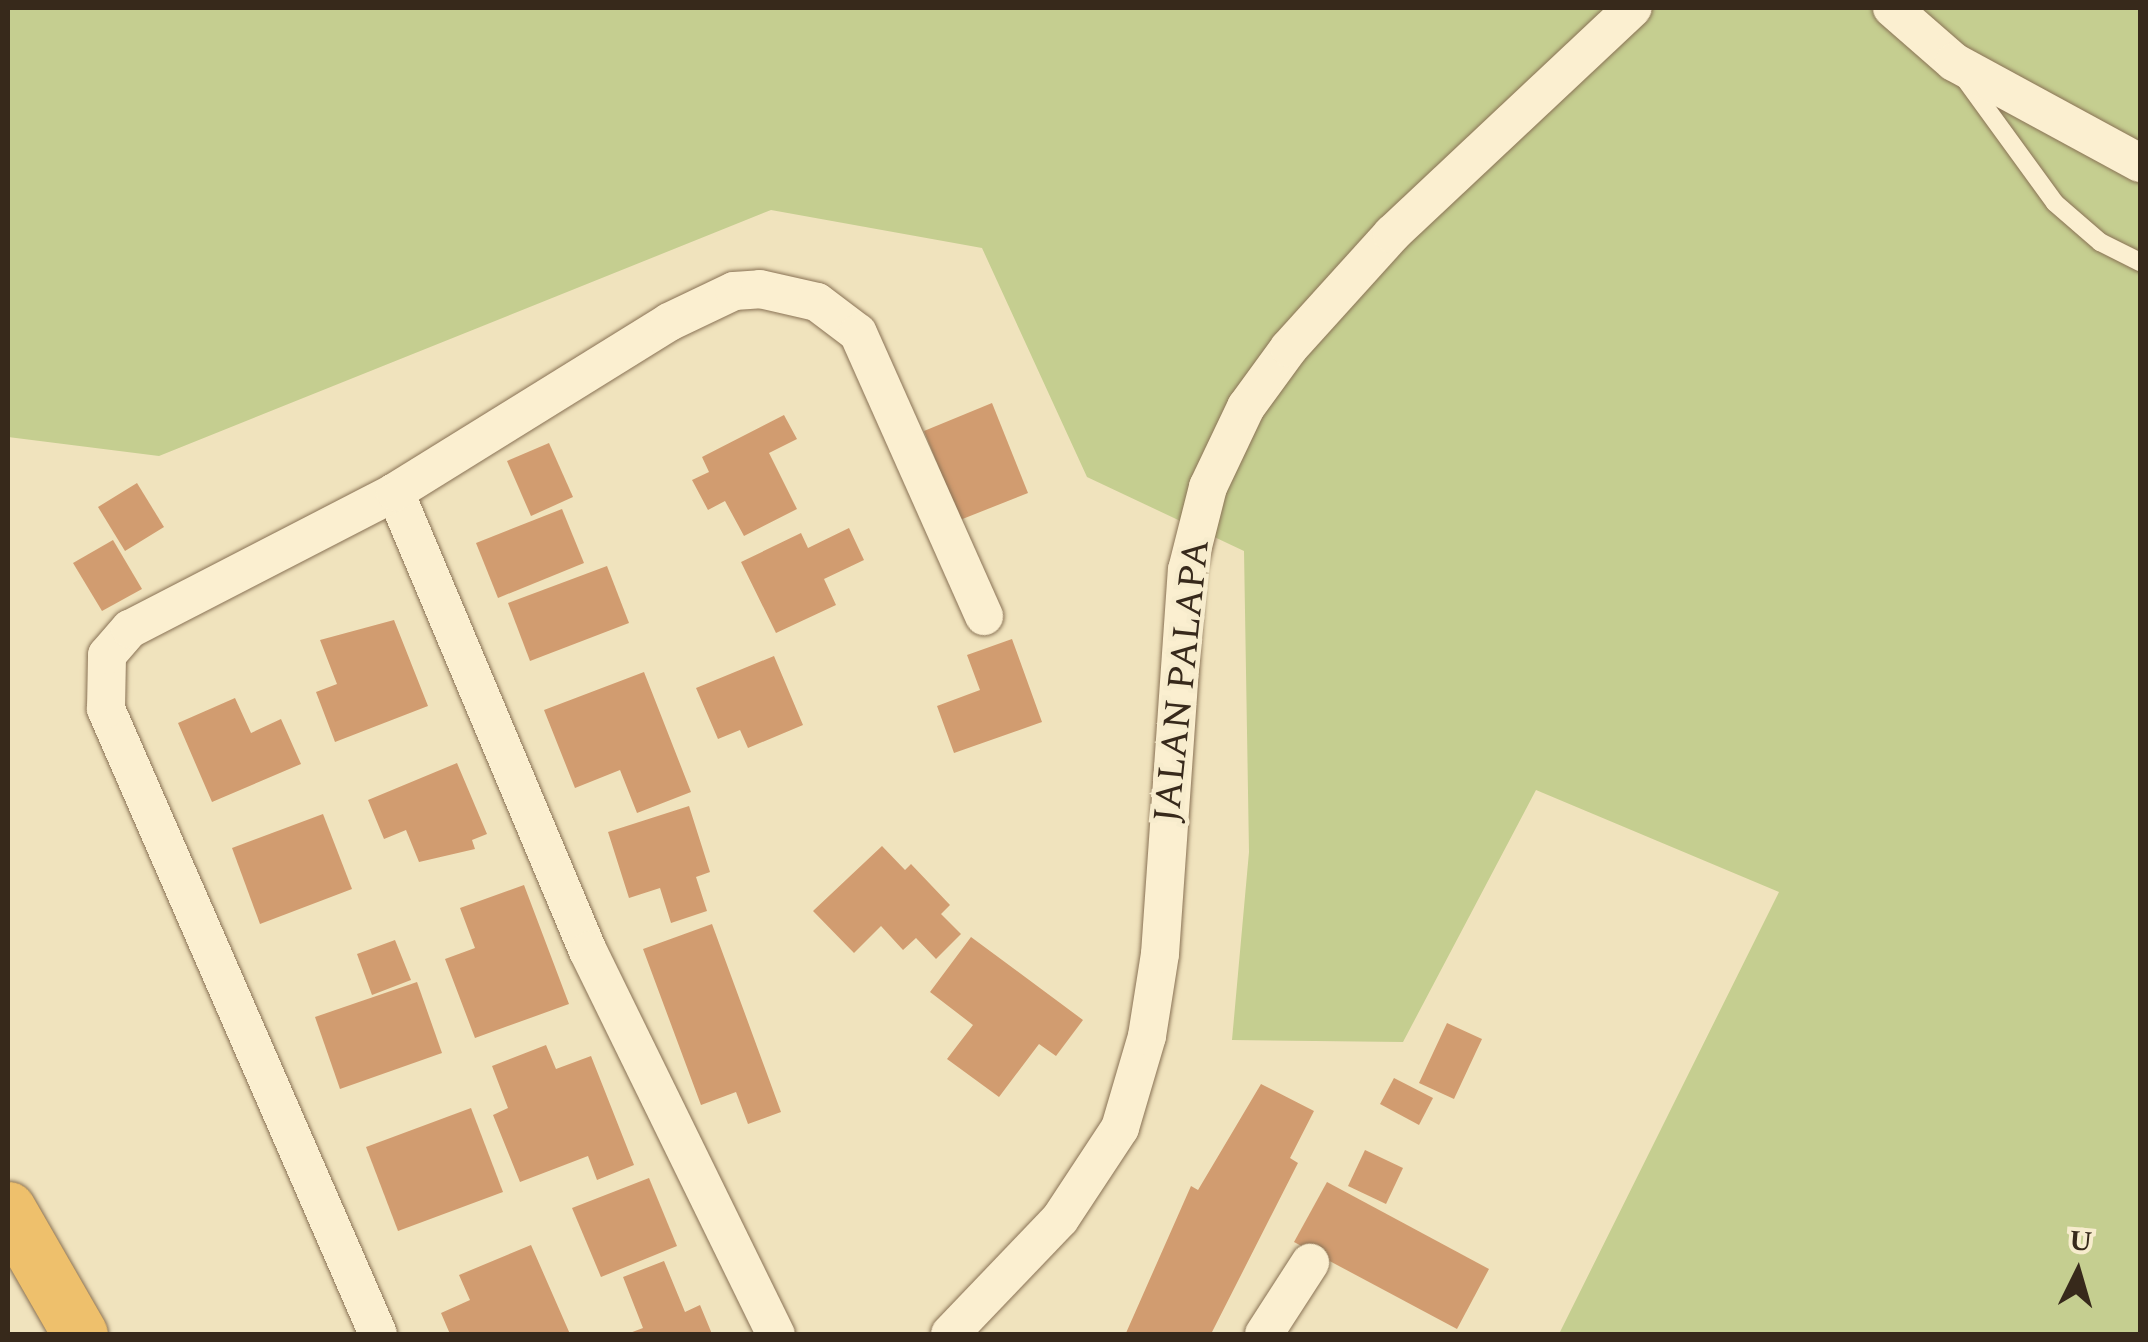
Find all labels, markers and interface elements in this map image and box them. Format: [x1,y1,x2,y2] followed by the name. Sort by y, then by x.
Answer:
[1145,537,1221,825] street label: JALAN PALAPA
[2067,1219,2094,1264] text: U
[2028,1222,2128,1322] north arrow

